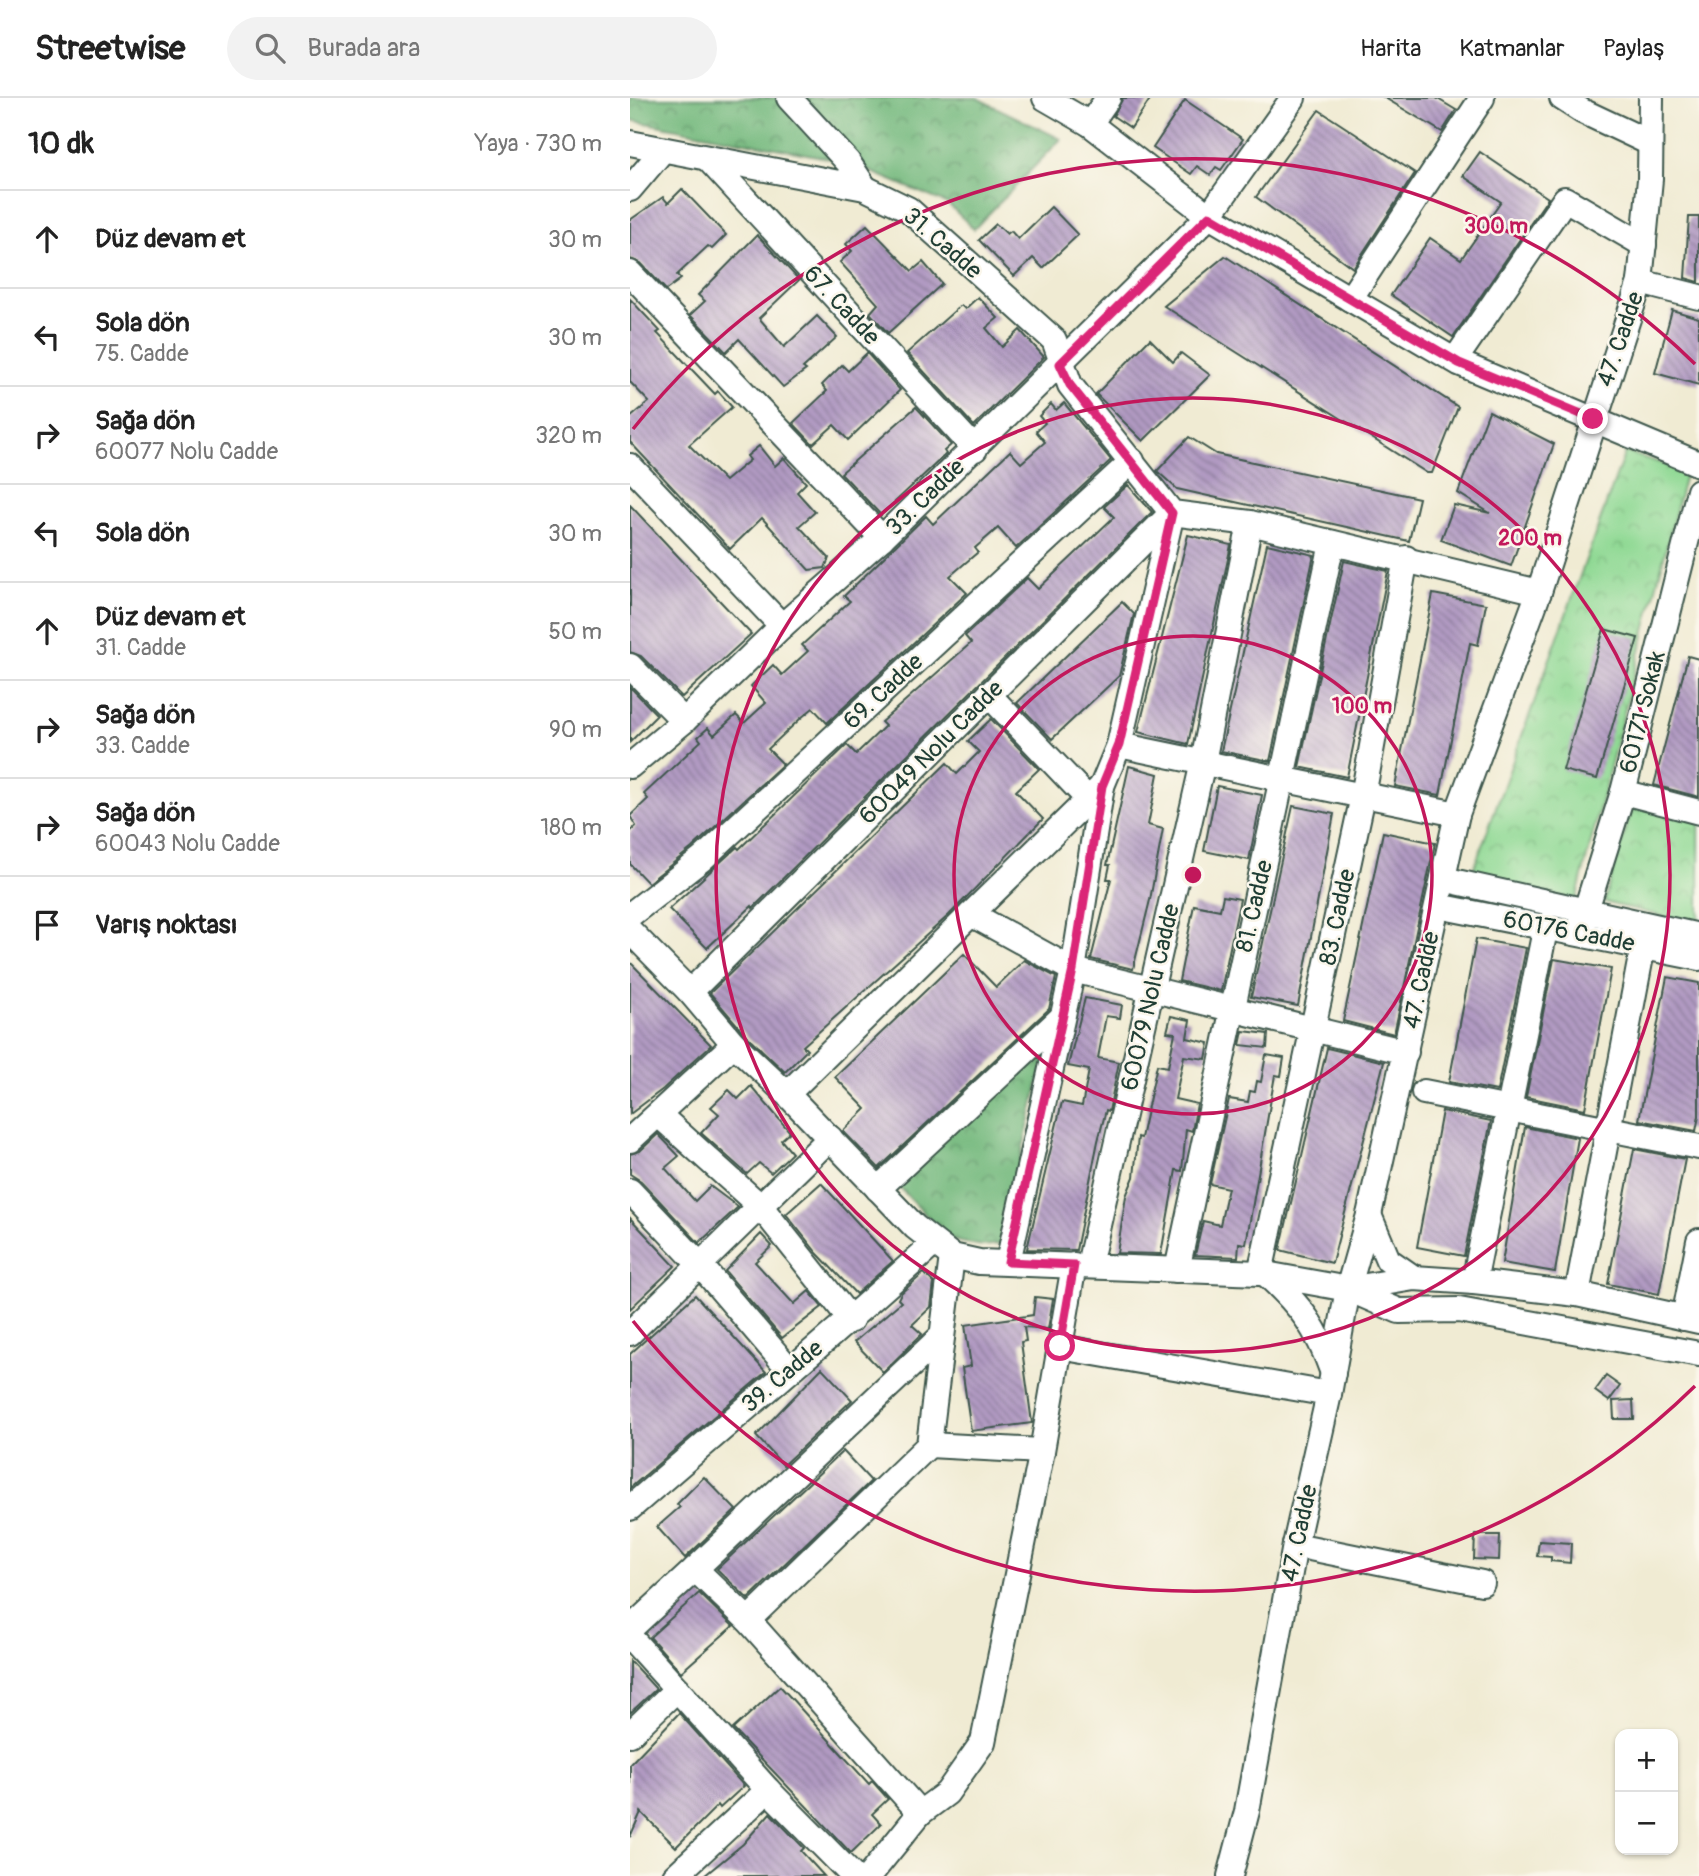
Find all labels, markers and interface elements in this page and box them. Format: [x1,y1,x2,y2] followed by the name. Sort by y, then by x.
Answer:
[227,17,717,80] search box
[35,28,185,69] text: Streetwise
[251,29,289,67] icon: search
[307,32,420,64] text: Burada ara
[1360,34,1421,63] text: Harita
[1459,34,1565,63] text: Katmanlar
[1603,34,1664,63] text: Paylaş
[28,125,94,162] text: 10 dk
[475,129,602,158] text: Yaya · 730 m
[897,201,988,286] street label: 31. Cadde
[1464,213,1528,240] text: 300 m
[28,220,66,258] icon: ahead
[95,223,246,255] text: Düz devam et
[548,225,602,254] text: 30 m
[797,259,886,351] street label: 67. Cadde
[1591,288,1650,391] street label: 47. Cadde
[95,307,190,339] text: Sola dön
[28,318,66,356] icon: left
[548,323,602,352] text: 30 m
[95,339,189,368] text: 75. Cadde
[1577,403,1608,434] route end
[95,405,195,437] text: Sağa dön
[28,416,66,454] icon: right
[535,421,602,450] text: 320 m
[95,437,278,466] text: 60077 Nolu Cadde
[880,452,971,542] street label: 33. Cadde
[28,514,66,552] icon: left
[95,517,190,549] text: Sola dön
[548,519,602,548] text: 30 m
[1498,525,1562,552] text: 200 m
[95,601,246,633] text: Düz devam et
[28,612,66,650] icon: ahead
[548,617,602,646] text: 50 m
[95,633,186,662] text: 31. Cadde
[837,647,929,736] street label: 69. Cadde
[1613,648,1672,776] street label: 60171 Sokak
[853,674,1010,830] street label: 60049 Nolu Cadde
[1332,693,1392,720] text: 100 m
[95,699,195,731] text: Sağa dön
[28,710,66,748] icon: right
[549,715,602,744] text: 90 m
[95,731,190,760] text: 33. Cadde
[95,797,195,829] text: Sağa dön
[28,808,66,846] icon: right
[540,813,602,842] text: 180 m
[95,829,280,858] text: 60043 Nolu Cadde
[1230,857,1279,955] street label: 81. Cadde
[1181,863,1205,887] centre of rings
[1313,866,1362,968] street label: 83. Cadde
[1115,901,1186,1093] street label: 60079 Nolu Cadde
[1501,905,1637,958] street label: 60176 Cadde
[28,906,66,944] icon: arrive
[95,909,237,941] text: Varış noktası
[1397,929,1446,1031] street label: 47. Cadde
[1044,1330,1075,1361] route start
[736,1334,829,1419] street label: 39. Cadde
[1275,1482,1324,1584] street label: 47. Cadde
[1615,1729,1678,1855] map controls
[1615,1729,1678,1792] button: +
[1615,1792,1678,1855] button: −

